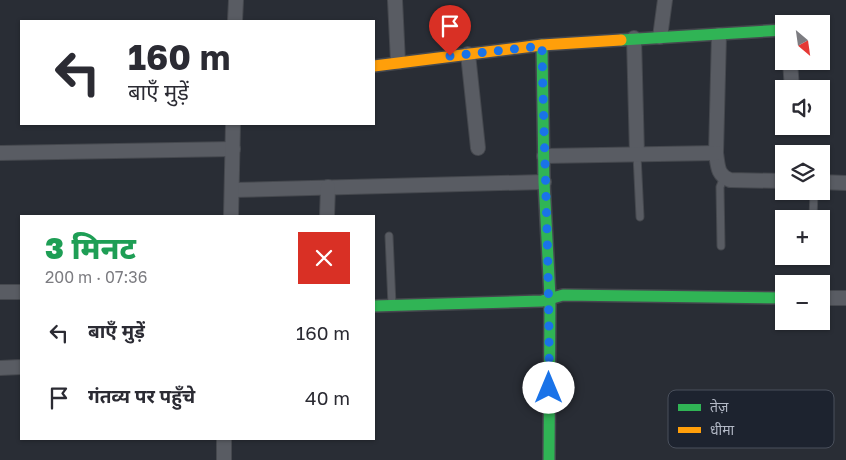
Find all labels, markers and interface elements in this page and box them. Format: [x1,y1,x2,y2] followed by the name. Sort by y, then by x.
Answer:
[429,5,471,56] pin
[436,12,464,40] icon: arrive
[775,15,830,70] north arrow
[775,15,830,330] map controls
[128,36,230,78] text: 160 m
[45,40,110,105] icon: left
[128,78,189,105] text: बाएँ मुड़ें
[775,80,830,135] button: sound
[775,145,830,200] button: layers
[775,210,830,265] button: +
[45,230,136,266] text: 3 मिनट
[298,232,350,284] button: close
[45,267,147,287] text: 200 m · 07:36
[775,275,830,330] button: −
[45,319,73,347] icon: left
[88,319,145,342] text: बाएँ मुड़ें
[296,321,350,344] text: 160 m
[522,361,574,413] position arrow
[45,384,73,412] icon: arrive
[88,384,195,407] text: गंतव्य पर पहुँचे
[305,386,350,409] text: 40 m
[668,390,834,448] legend
[710,398,729,415] text: तेज़
[710,421,735,438] text: धीमा

